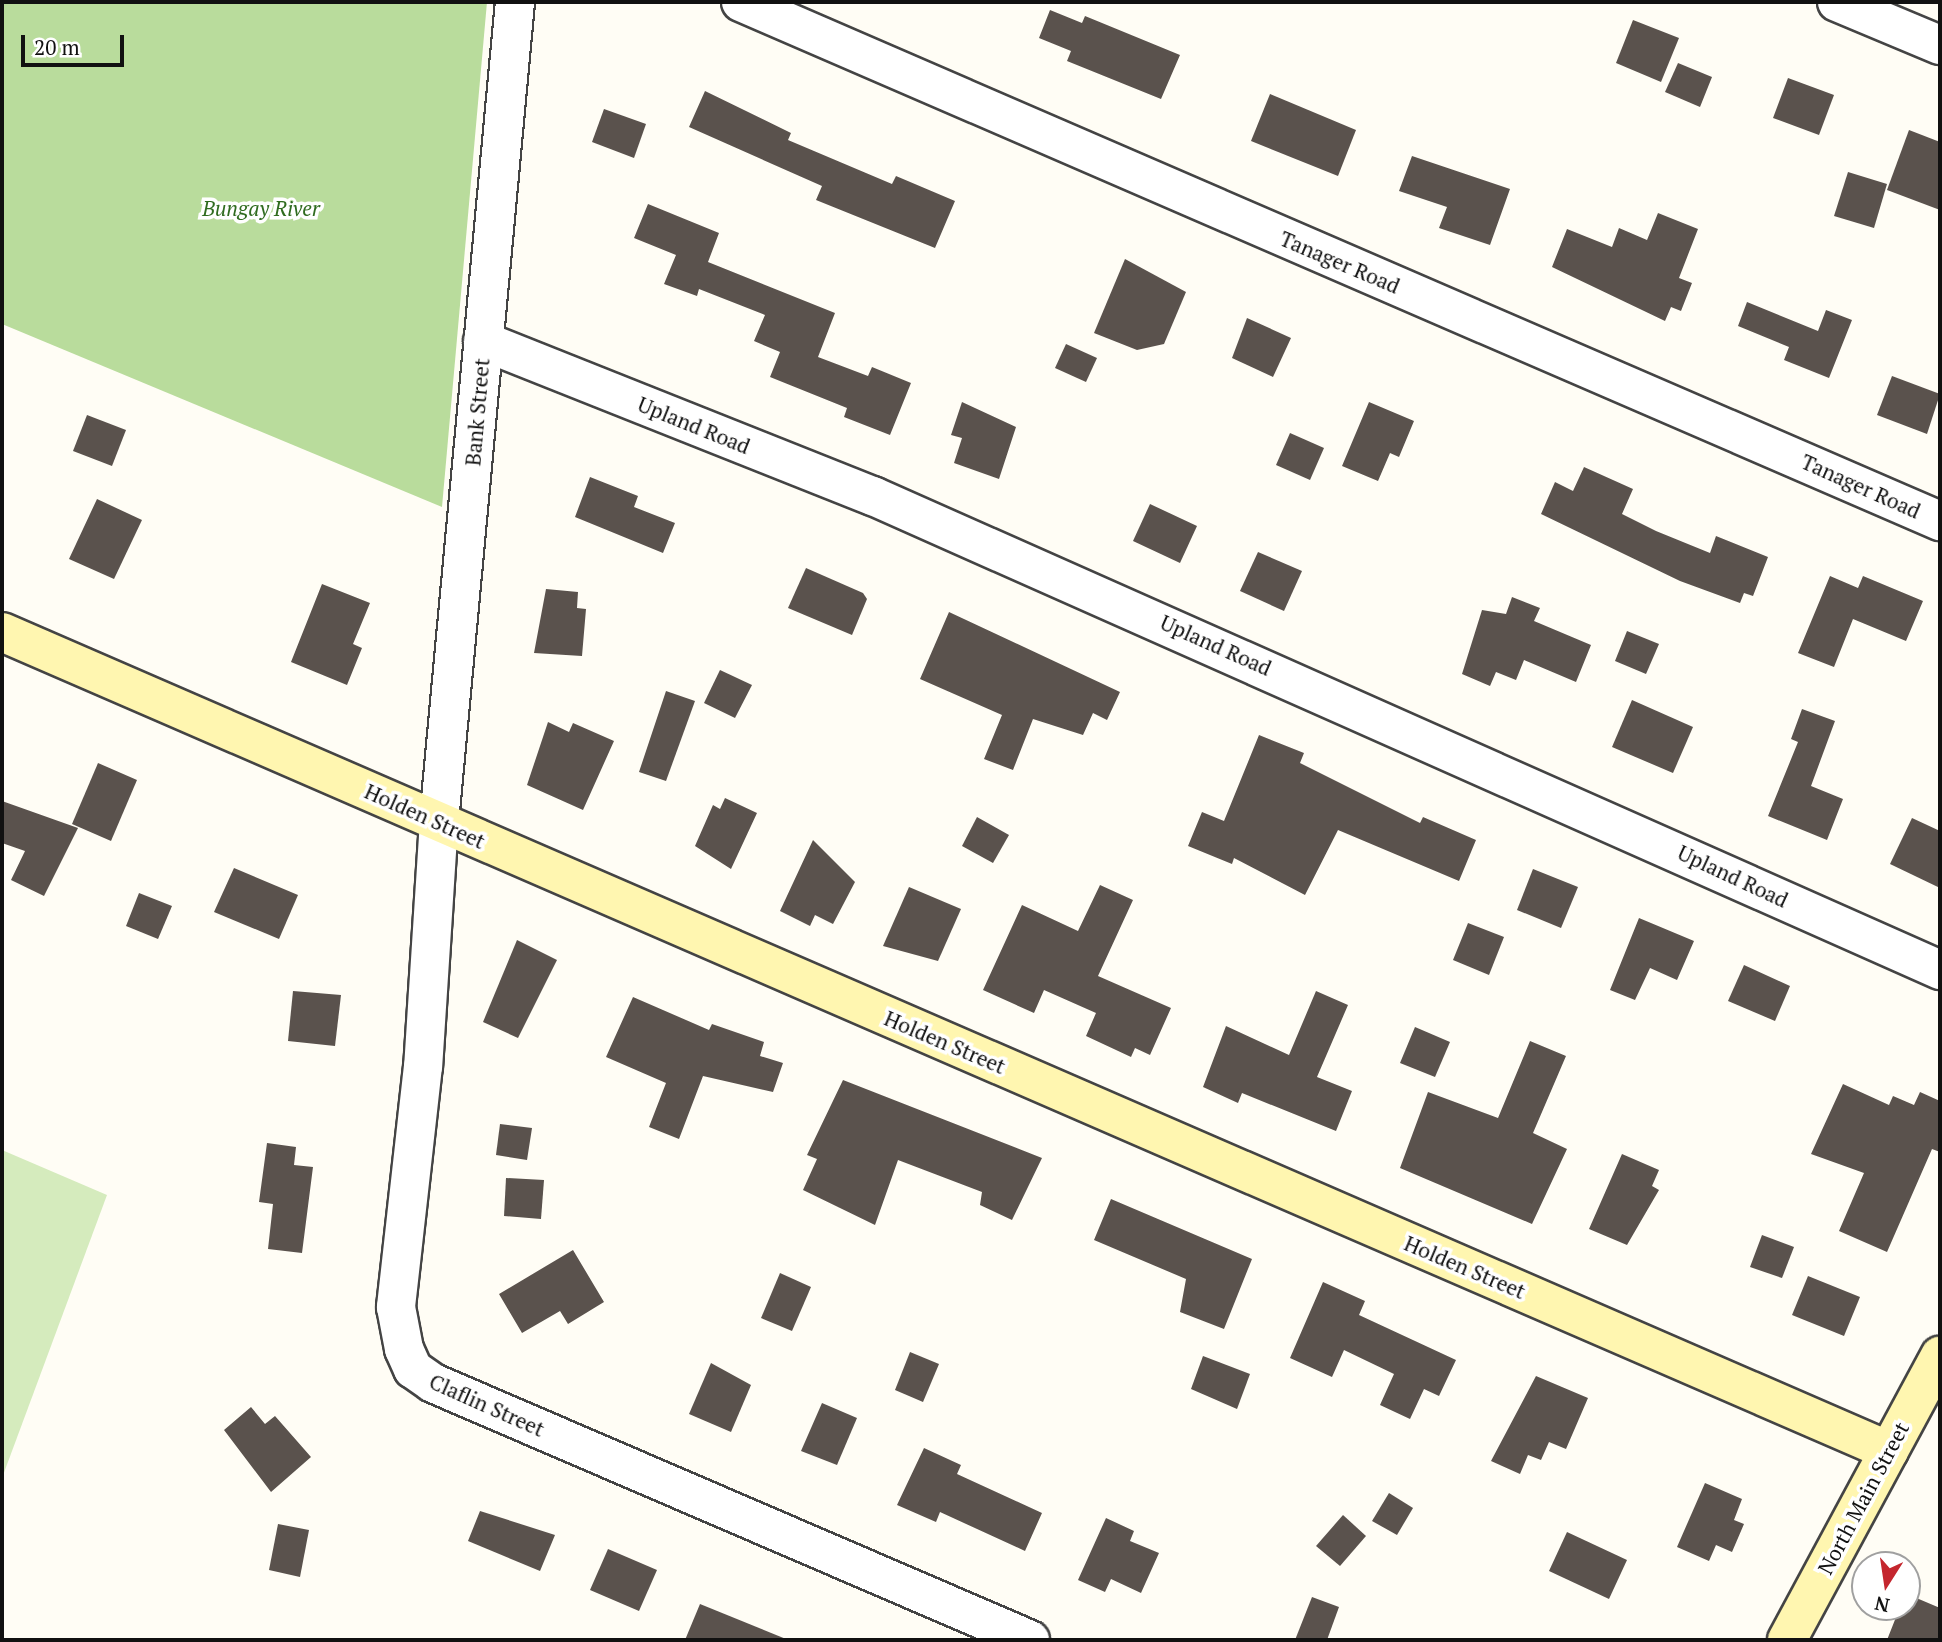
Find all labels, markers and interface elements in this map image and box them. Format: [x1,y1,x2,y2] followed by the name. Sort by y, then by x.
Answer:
[24,21,128,65] scale bar
[34,33,80,61] text: 20 m
[202,195,320,221] park label: Bungay River
[1276,225,1404,299] street label: Tanager Road
[460,357,494,467] street label: Bank Street
[634,391,754,459] street label: Upland Road
[1798,449,1924,523] street label: Tanager Road
[1157,609,1275,681] street label: Upland Road
[361,778,489,854] street label: Holden Street
[1674,839,1792,913] street label: Upland Road
[881,1005,1009,1079] street label: Holden Street
[1401,1230,1529,1304] street label: Holden Street
[426,1368,548,1442] street label: Claflin Street
[1812,1417,1914,1579] street label: North Main Street
[1851,1551,1921,1621] north arrow
[1872,1591,1892,1619] text: N

